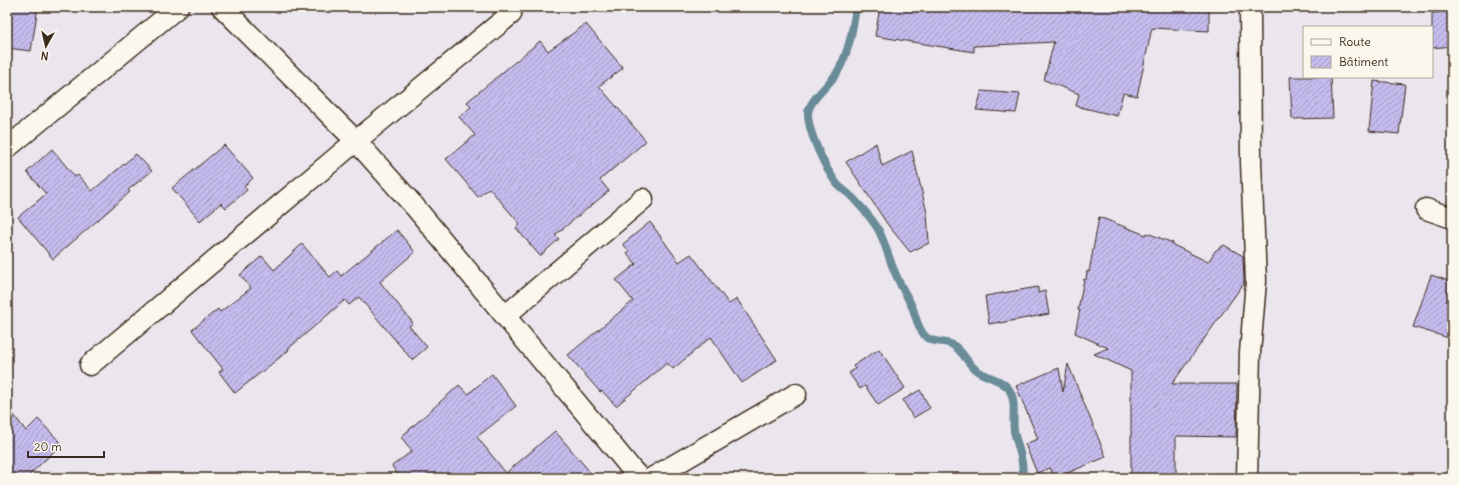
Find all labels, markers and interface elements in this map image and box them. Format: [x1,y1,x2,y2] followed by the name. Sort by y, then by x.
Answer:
[26,26,66,66] north arrow
[1303,26,1433,78] legend
[1339,34,1371,49] text: Route
[40,48,49,63] text: N
[1339,54,1388,69] text: Bâtiment
[28,433,104,459] scale bar
[34,439,62,454] text: 20 m

